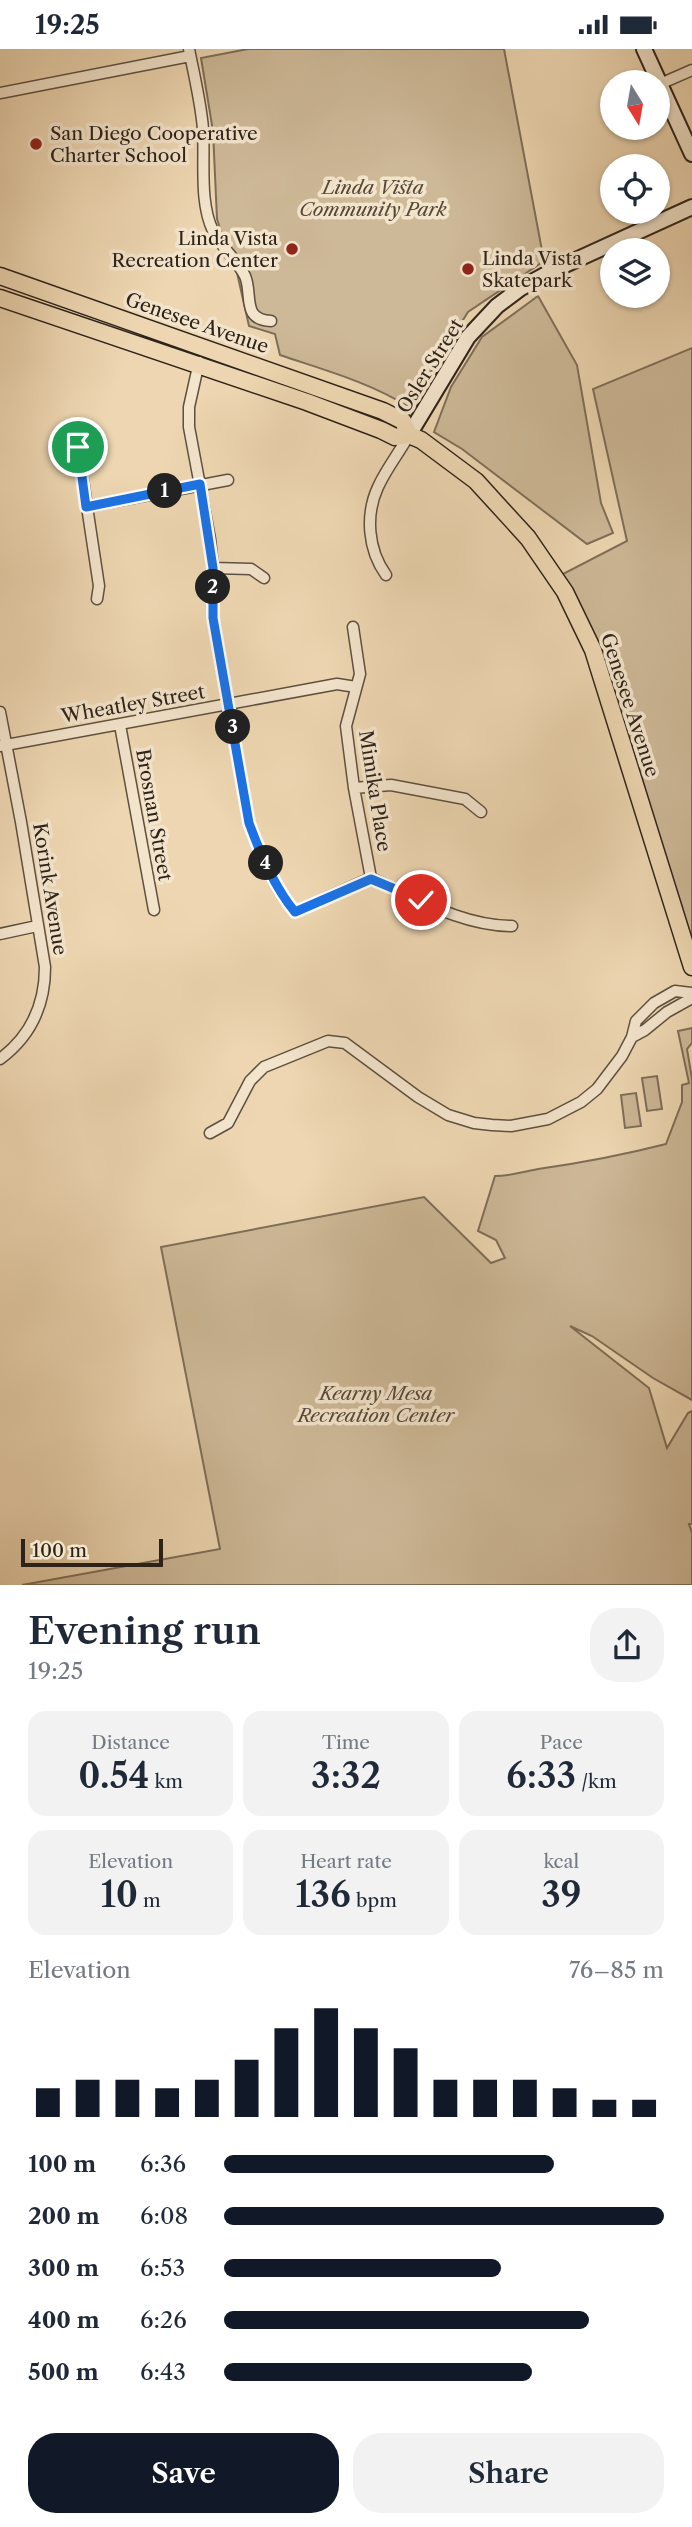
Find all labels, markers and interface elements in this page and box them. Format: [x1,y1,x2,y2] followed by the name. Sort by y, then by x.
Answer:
[35,9,100,41] text: 19:25
[600,70,670,140] north arrow
[600,70,670,308] map controls
[50,122,258,167] place label: San Diego Cooperative Charter School
[28,136,44,152] marker: San Diego Cooperative Charter School
[600,154,670,224] button: locate
[299,176,447,221] park label: Linda Vista Community Park
[112,227,278,272] place label: Linda Vista Recreation Center
[600,238,670,308] button: layers
[284,241,300,257] marker: Linda Vista Recreation Center
[482,247,582,292] place label: Linda Vista Skatepark
[460,261,476,277] marker: Linda Vista Skatepark
[122,288,272,358] street label: Genesee Avenue
[392,314,468,417] street label: Osler Street
[48,417,108,477] pin
[59,428,97,466] icon: arrive
[148,473,182,509] pin: 1
[160,479,169,502] text: 1
[196,569,230,605] pin: 2
[207,575,218,598] text: 2
[596,630,664,780] street label: Genesee Avenue
[58,680,207,728] street label: Wheatley Street
[216,709,250,745] pin: 3
[227,715,238,738] text: 3
[354,729,396,853] street label: Mimika Place
[131,747,177,883] street label: Brosnan Street
[28,821,72,957] street label: Korink Avenue
[248,845,284,881] pin: 4
[260,851,271,874] text: 4
[391,870,451,930] pin
[402,881,440,919] icon: check
[296,1382,455,1427] park label: Kearny Mesa Recreation Center
[21,1537,163,1568] scale bar
[32,1539,87,1562] text: 100 m
[28,1607,261,1654] text: Evening run
[590,1608,664,1682] button: share
[28,1657,83,1685] text: 19:25
[91,1731,170,1754] text: Distance
[322,1731,370,1754] text: Time
[540,1731,583,1754] text: Pace
[78,1754,149,1797] text: 0.54
[311,1754,381,1797] text: 3:32
[506,1754,576,1797] text: 6:33
[149,1770,183,1793] text: km
[576,1770,617,1793] text: /km
[88,1850,173,1873] text: Elevation
[300,1850,392,1873] text: Heart rate
[543,1850,579,1873] text: kcal
[101,1873,138,1916] text: 10
[295,1873,351,1916] text: 136
[541,1873,582,1916] text: 39
[138,1889,161,1912] text: m
[351,1889,397,1912] text: bpm
[28,1956,131,1984] text: Elevation
[569,1956,664,1984] text: 76–85 m
[28,2150,96,2178] text: 100 m
[140,2150,186,2178] text: 6:36
[28,2202,100,2230] text: 200 m
[140,2202,188,2230] text: 6:08
[28,2254,99,2282] text: 300 m
[140,2254,185,2282] text: 6:53
[28,2306,100,2334] text: 400 m
[140,2306,187,2334] text: 6:26
[28,2358,99,2386] text: 500 m
[140,2358,186,2386] text: 6:43
[28,2433,339,2513] button: Save
[353,2433,664,2513] button: Share

